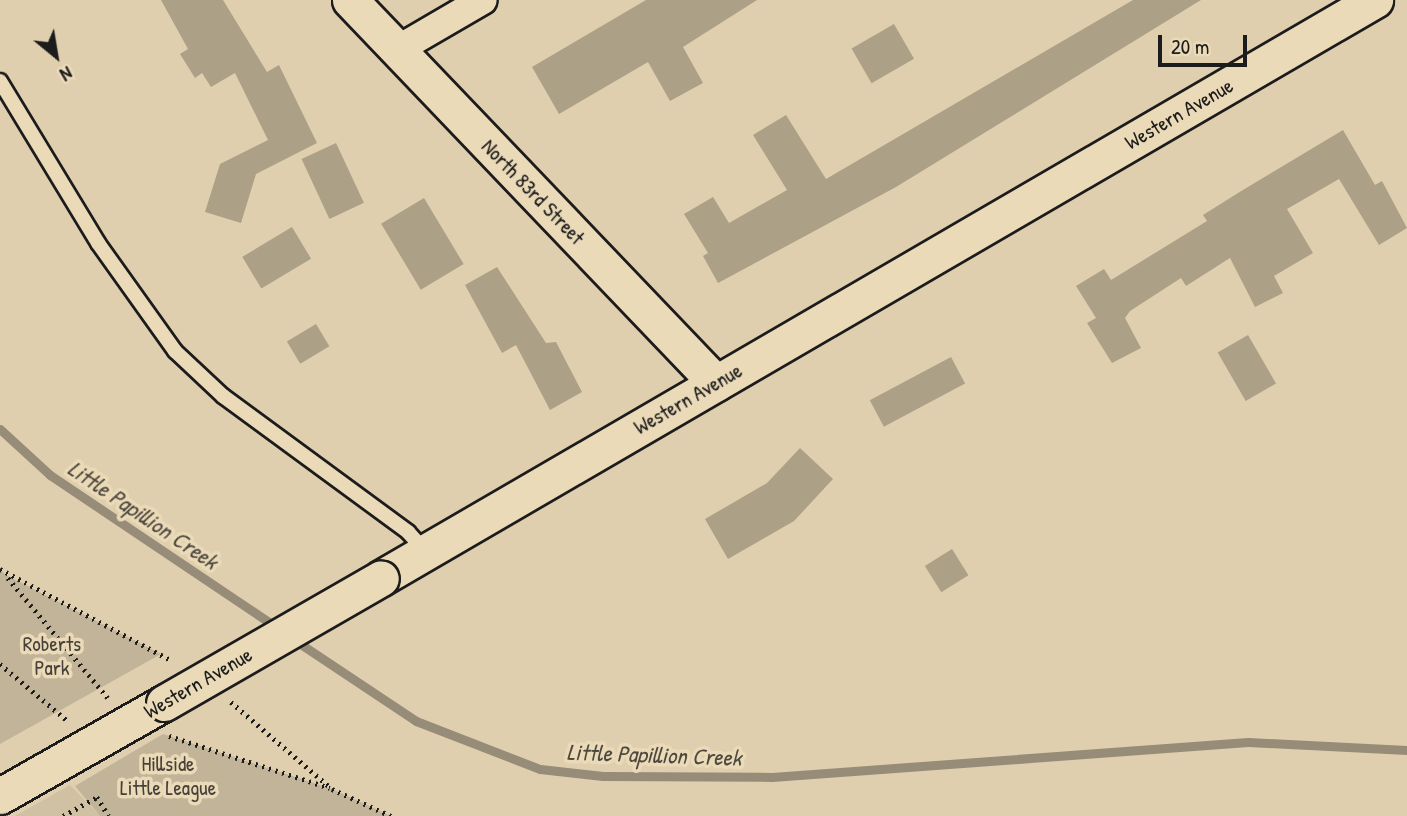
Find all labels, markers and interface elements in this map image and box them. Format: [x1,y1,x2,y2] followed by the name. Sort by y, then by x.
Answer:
[21,21,91,91] north arrow
[1162,21,1251,65] scale bar
[1171,32,1209,61] text: 20 m
[56,60,77,88] text: N
[1120,73,1238,155] street label: Western Avenue
[476,134,590,250] street label: North 83rd Street
[629,358,747,440] street label: Western Avenue
[63,455,223,575] water label: Little Papillion Creek
[23,631,81,681] park label: Roberts Park
[139,642,257,724] street label: Western Avenue
[566,738,742,772] water label: Little Papillion Creek
[120,751,216,801] park label: Hillside Little League

